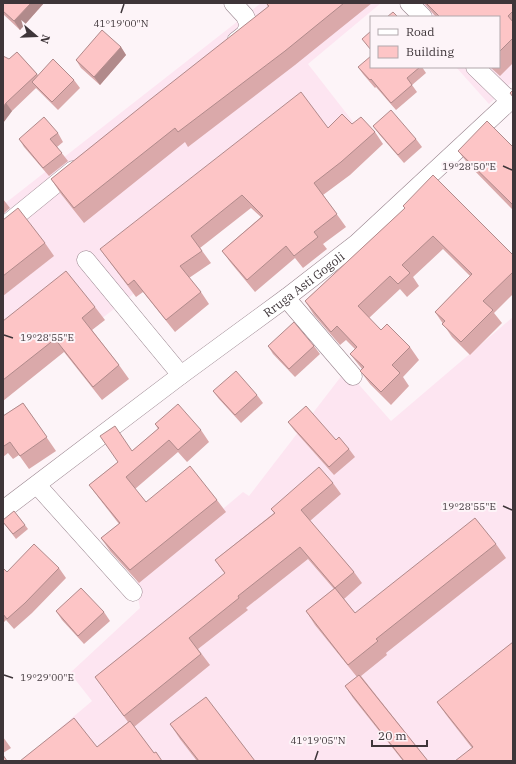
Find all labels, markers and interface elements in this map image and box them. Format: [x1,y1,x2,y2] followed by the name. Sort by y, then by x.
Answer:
[16,16,56,56] north arrow
[370,16,500,68] legend
[94,17,149,30] text: 41°19'00"N
[406,24,435,39] text: Road
[37,33,53,46] text: N
[406,44,454,59] text: Building
[442,160,496,173] text: 19°28'50"E
[260,248,347,320] street label: Rruga Asti Gogoli
[20,331,74,344] text: 19°28'55"E
[442,500,496,513] text: 19°28'55"E
[20,671,74,684] text: 19°29'00"E
[372,722,427,748] scale bar
[378,728,407,743] text: 20 m
[291,734,346,747] text: 41°19'05"N

